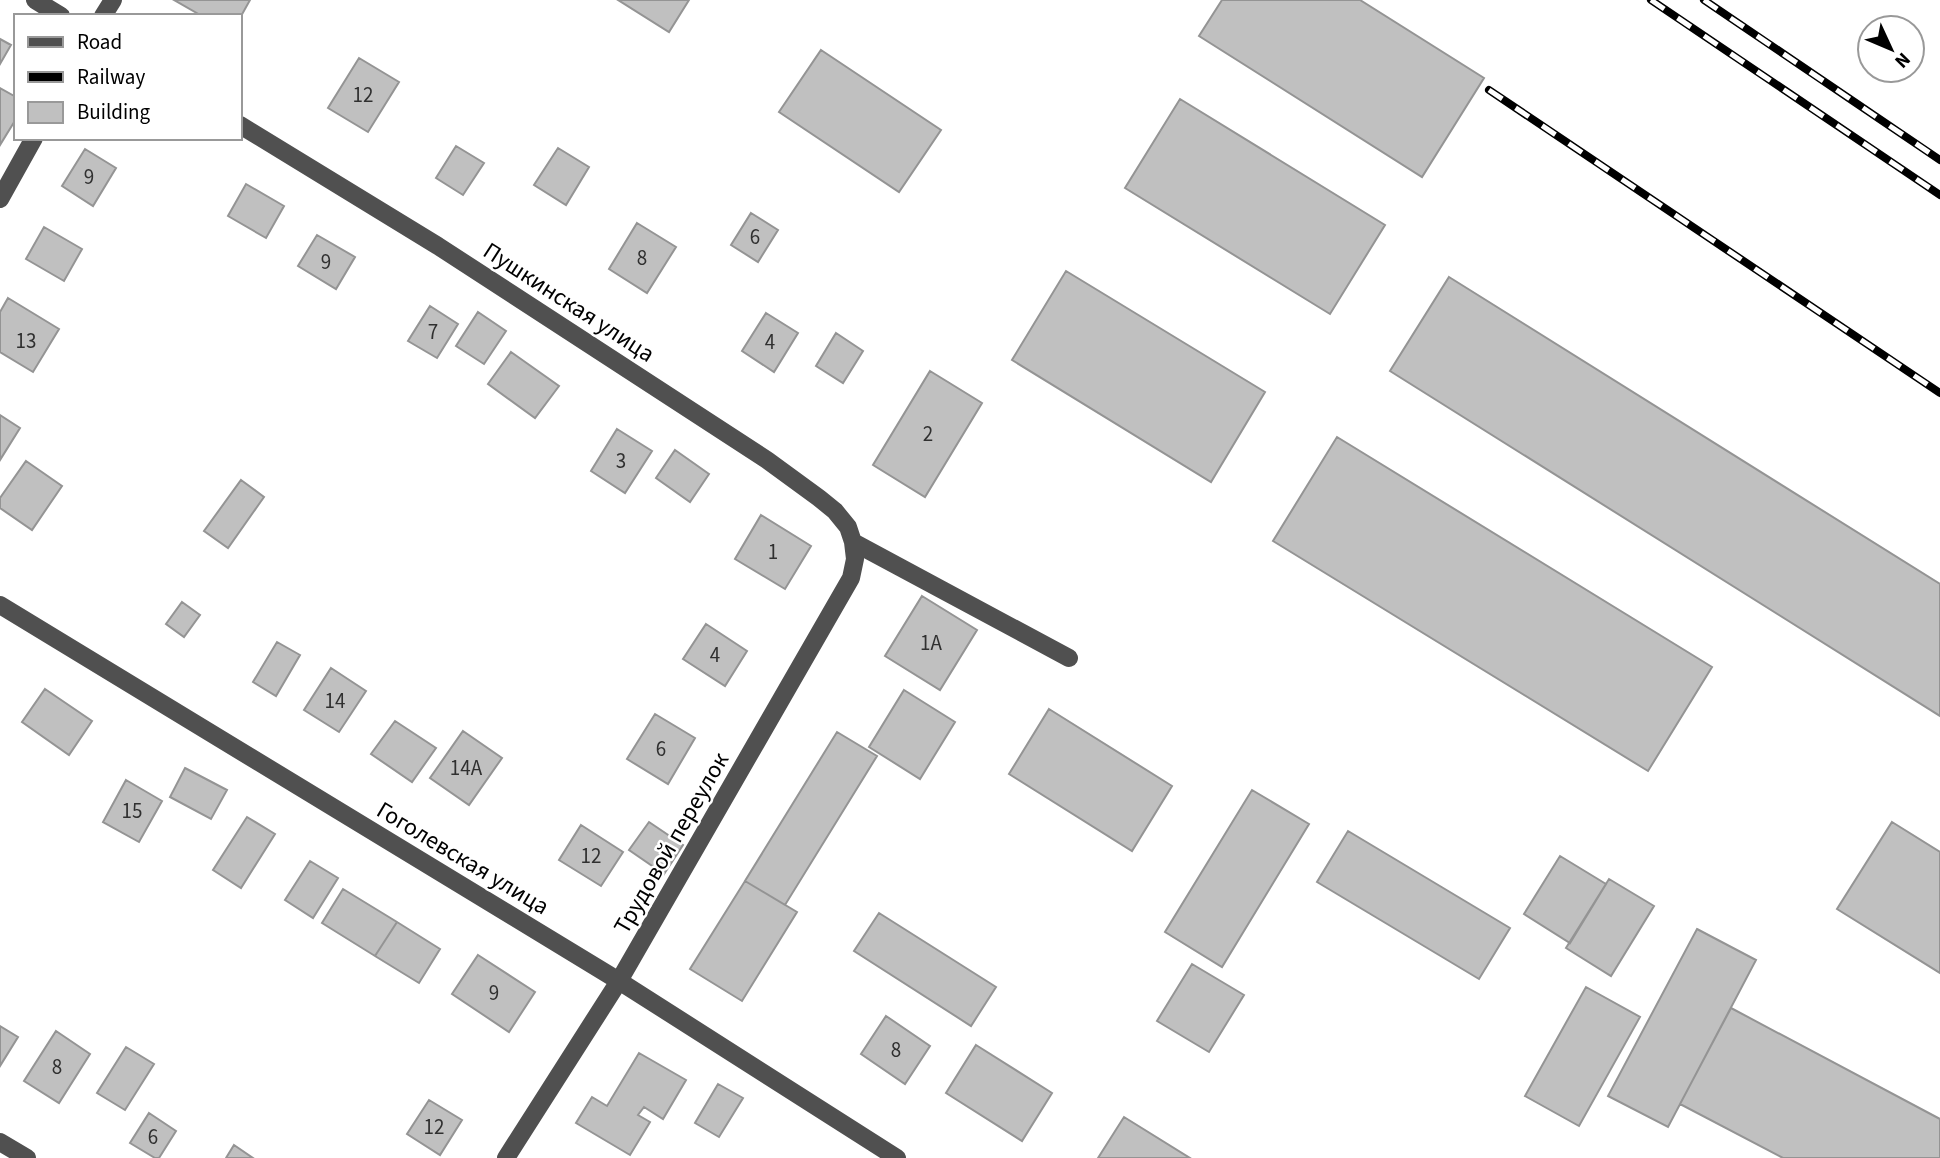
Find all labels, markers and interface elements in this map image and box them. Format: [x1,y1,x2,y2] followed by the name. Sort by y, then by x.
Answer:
[14,14,242,140] legend
[1856,14,1926,84] north arrow
[77,27,122,57] text: Road
[1888,46,1916,74] text: N
[77,62,145,92] text: Railway
[353,80,373,110] house number: 12
[77,97,151,127] text: Building
[84,162,94,192] house number: 9
[750,222,760,252] house number: 6
[476,234,661,371] street label: Пушкинская улица
[637,243,647,273] house number: 8
[321,247,331,277] house number: 9
[428,317,438,347] house number: 7
[16,326,36,356] house number: 13
[765,327,775,357] house number: 4
[923,419,933,449] house number: 2
[616,446,626,476] house number: 3
[768,537,778,567] house number: 1
[920,628,942,658] house number: 1А
[710,640,720,670] house number: 4
[325,686,345,716] house number: 14
[656,734,666,764] house number: 6
[605,746,738,941] street label: Трудовой переулок
[450,753,483,783] house number: 14А
[370,793,556,924] street label: Гоголевская улица
[122,796,142,826] house number: 15
[581,841,601,871] house number: 12
[489,978,499,1008] house number: 9
[891,1035,901,1065] house number: 8
[52,1052,62,1082] house number: 8
[424,1112,444,1142] house number: 12
[148,1122,158,1152] house number: 6

